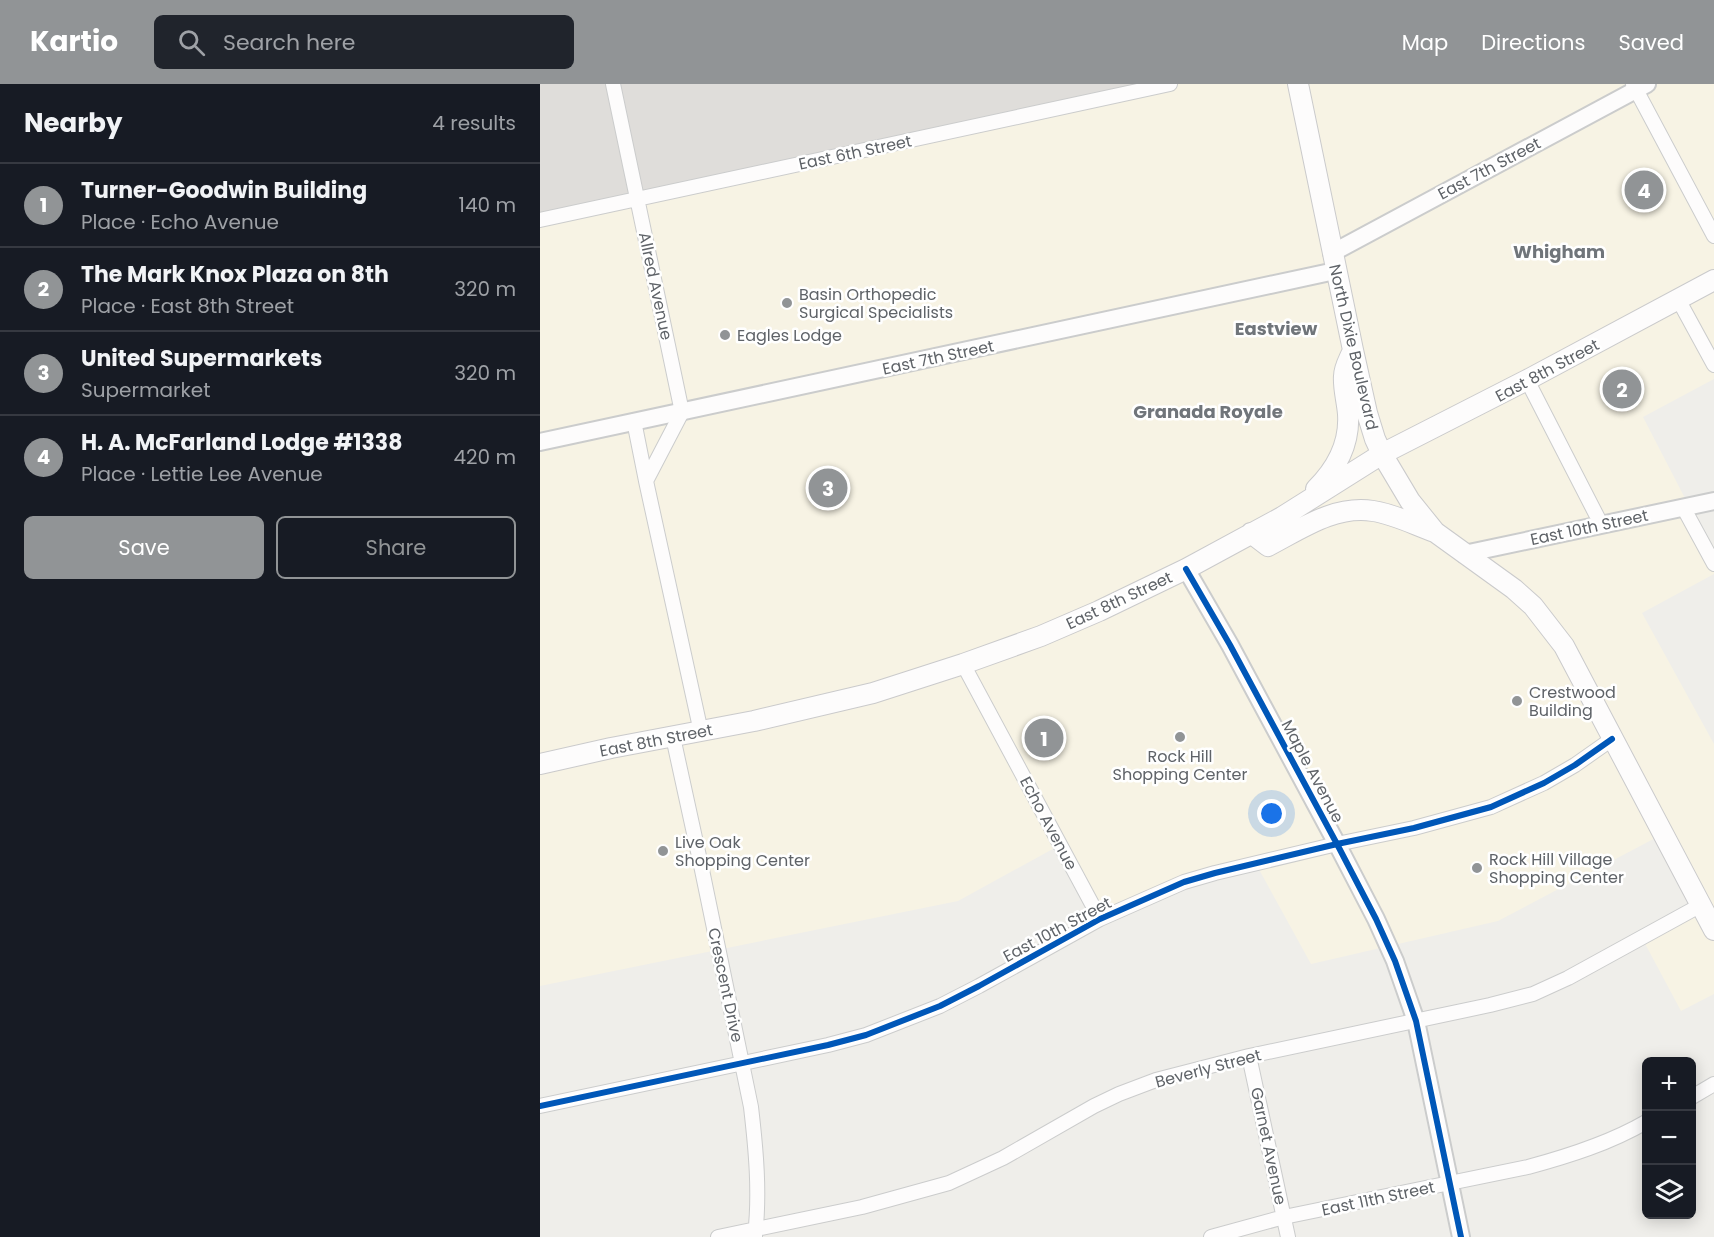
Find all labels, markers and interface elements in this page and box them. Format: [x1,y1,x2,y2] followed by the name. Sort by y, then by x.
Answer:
[154,15,574,69] search box
[30,22,118,61] text: Kartio
[175,26,208,59] icon: search
[223,27,356,58] text: Search here
[1402,28,1448,57] text: Map
[1481,28,1585,57] text: Directions
[1618,28,1684,57] text: Saved
[24,105,122,141] text: Nearby
[432,109,516,137] text: 4 results
[797,129,914,176] street label: East 6th Street
[1434,132,1545,205] street label: East 7th Street
[1624,168,1664,212] pin: 4
[81,175,367,206] text: Turner-Goodwin Building
[40,191,47,219] text: 1
[459,191,516,219] text: 140 m
[81,208,279,236] text: Place · Echo Avenue
[633,230,678,342] street label: Allred Avenue
[1513,239,1605,264] district label: Whigham
[81,259,389,290] text: The Mark Knox Plaza on 8th
[1323,262,1384,432] street label: North Dixie Boulevard
[38,275,49,303] text: 2
[454,275,516,303] text: 320 m
[799,283,953,324] place label: Basin Orthopedic Surgical Specialists
[81,292,294,320] text: Place · East 8th Street
[780,296,794,310] marker: Basin Orthopedic Surgical Specialists
[1235,316,1318,341] district label: Eastview
[737,324,842,347] place label: Eagles Lodge
[718,328,732,342] marker: Eagles Lodge
[1491,333,1603,408] street label: East 8th Street
[880,334,996,381] street label: East 7th Street
[81,343,322,374] text: United Supermarkets
[37,359,50,387] text: 3
[454,359,516,387] text: 320 m
[1602,366,1642,412] pin: 2
[81,376,210,404] text: Supermarket
[1133,399,1283,424] district label: Granada Royale
[81,427,402,458] text: H. A. McFarland Lodge #1338
[37,443,50,471] text: 4
[453,443,516,471] text: 420 m
[81,460,323,488] text: Place · Lettie Lee Avenue
[808,466,848,510] pin: 3
[1528,504,1650,551] street label: East 10th Street
[24,516,264,579] button: Save
[276,516,516,579] button: Share
[1062,566,1176,635] street label: East 8th Street
[1529,681,1616,722] place label: Crestwood Building
[1510,694,1524,708] marker: Crestwood Building
[1024,716,1064,760] pin: 1
[1276,716,1349,827] street label: Maple Avenue
[598,718,715,763] street label: East 8th Street
[1173,730,1187,744] marker: Rock Hill Shopping Center
[1113,745,1248,786] place label: Rock Hill Shopping Center
[1014,772,1083,874] street label: Echo Avenue
[1257,799,1286,828] your location
[675,831,810,872] place label: Live Oak Shopping Center
[656,844,670,858] marker: Live Oak Shopping Center
[1489,848,1624,889] place label: Rock Hill Village Shopping Center
[1470,861,1484,875] marker: Rock Hill Village Shopping Center
[999,891,1116,968] street label: East 10th Street
[702,926,749,1045] street label: Crescent Drive
[1153,1043,1264,1094] street label: Beverly Street
[1642,1057,1696,1219] map controls
[1642,1057,1696,1111] button: +
[1245,1085,1292,1207] street label: Garnet Avenue
[1642,1111,1696,1165] button: −
[1642,1165,1696,1219] button: layers
[1320,1175,1437,1222] street label: East 11th Street

